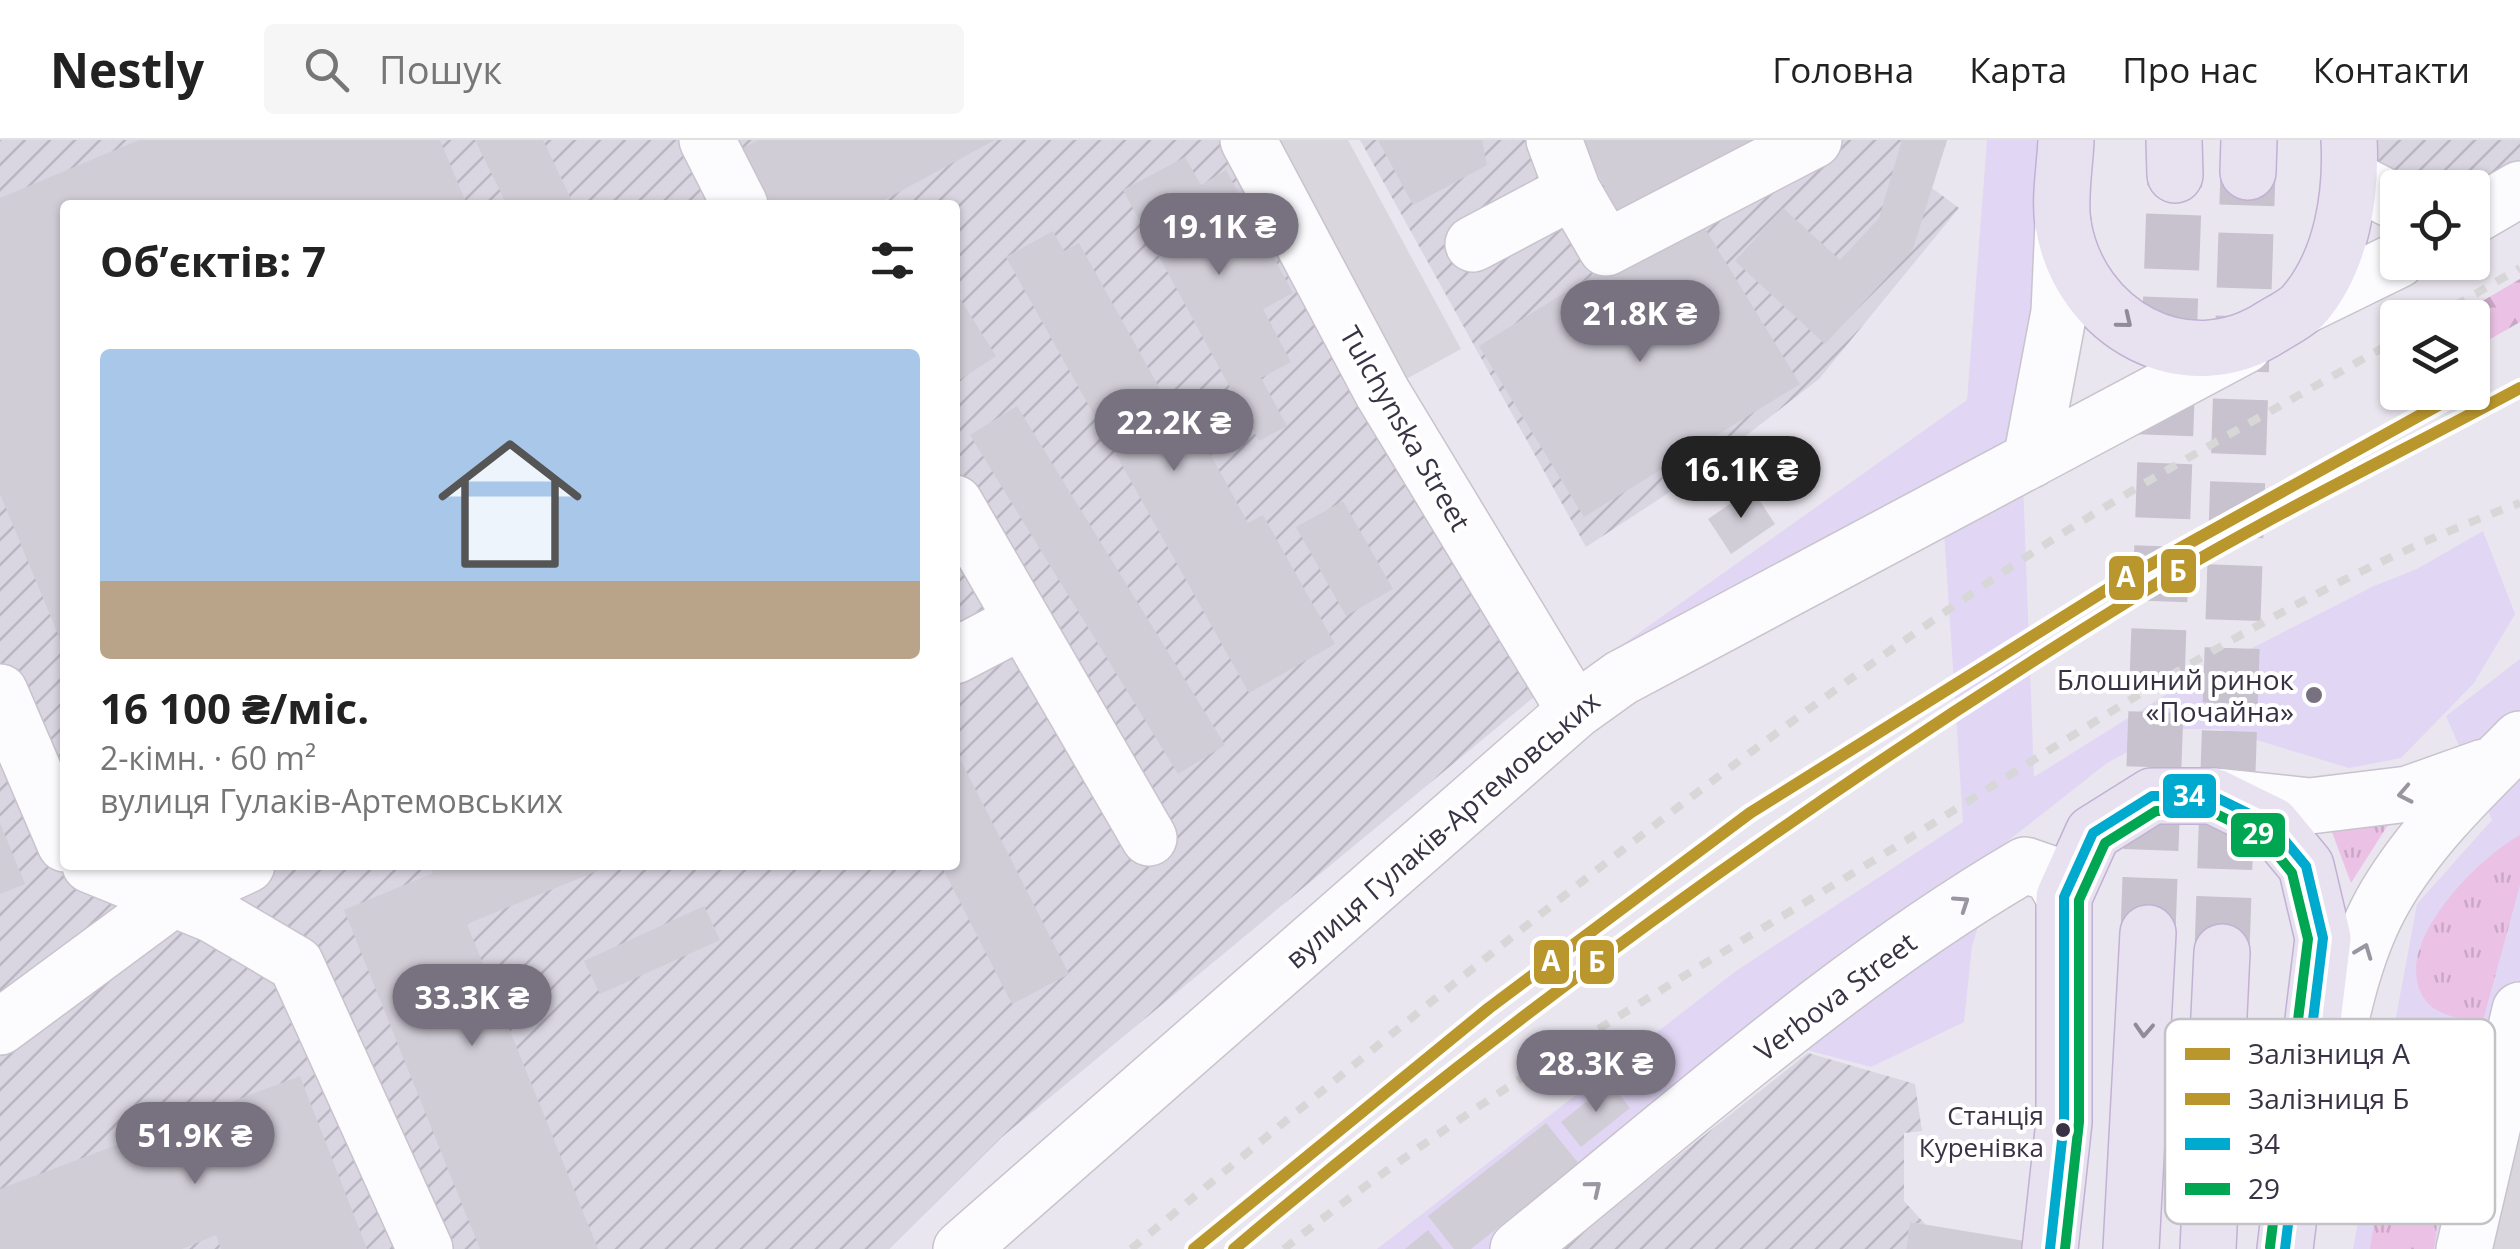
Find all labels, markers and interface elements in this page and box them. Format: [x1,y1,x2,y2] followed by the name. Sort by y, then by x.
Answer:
[264,24,964,114] search box
[50,37,204,102] text: Nestly
[299,42,354,97] icon: search
[379,43,502,95] text: Пошук
[1772,46,1914,93] text: Головна
[1969,46,2067,93] text: Карта
[2122,46,2258,93] text: Про нас
[2313,46,2470,93] text: Контакти
[2380,170,2490,410] map controls
[2380,170,2490,280] button: locate
[1127,193,1311,278] pin: 19.1K ₴
[1162,204,1276,247] text: 19.1K ₴
[100,232,326,289] text: Об’єктів: 7
[865,233,920,288] icon: filters
[1548,280,1732,365] pin: 21.8K ₴
[1583,291,1697,334] text: 21.8K ₴
[2380,300,2490,410] button: layers
[2113,309,2131,327] one-way arrow
[1332,319,1480,537] street label: Tulchynska Street
[1082,389,1266,474] pin: 22.2K ₴
[1117,400,1231,443] text: 22.2K ₴
[420,414,600,594] icon: home
[1649,436,1833,521] pin: 16.1K ₴
[1684,447,1798,490] text: 16.1K ₴
[2159,547,2198,595] line badge: Б
[2169,551,2187,589] text: Б
[2107,554,2146,602] line badge: A
[2116,557,2136,595] text: A
[2057,660,2295,730] place label: Блошиний ринок «Почайна»
[100,679,369,736] text: 16 100 ₴/міс.
[1277,682,1608,976] street label: вулиця Гулаків-Артемовських
[2303,684,2325,706] marker: Блошиний ринок «Почайна»
[100,736,316,779] text: 2-кімн. · 60 m²
[2161,772,2218,820] line badge: 34
[2173,776,2205,814] text: 34
[100,779,563,822] text: вулиця Гулаків-Артемовських
[2397,782,2414,803] one-way arrow
[2229,811,2287,859] line badge: 29
[2242,814,2274,852] text: 29
[1951,897,1969,916] one-way arrow
[1747,923,1923,1069] street label: Verbova Street
[1532,938,1571,986] line badge: A
[1578,938,1616,986] line badge: Б
[1541,941,1561,979] text: A
[1588,942,1606,980] text: Б
[2352,944,2372,961] one-way arrow
[380,964,564,1049] pin: 33.3K ₴
[415,975,529,1018] text: 33.3K ₴
[2165,1019,2495,1224] legend
[2133,1023,2154,1039] one-way arrow
[1504,1030,1688,1115] pin: 28.3K ₴
[2248,1034,2410,1072] text: Залізниця A
[1539,1041,1653,1084] text: 28.3K ₴
[2248,1079,2409,1117] text: Залізниця Б
[1919,1097,2044,1165] place label: Станція Куренівка
[103,1102,287,1187] pin: 51.9K ₴
[138,1113,252,1156] text: 51.9K ₴
[2053,1120,2073,1140] marker: Станція Куренівка
[2248,1124,2280,1162] text: 34
[2248,1169,2280,1207] text: 29
[1583,1182,1601,1200] one-way arrow

